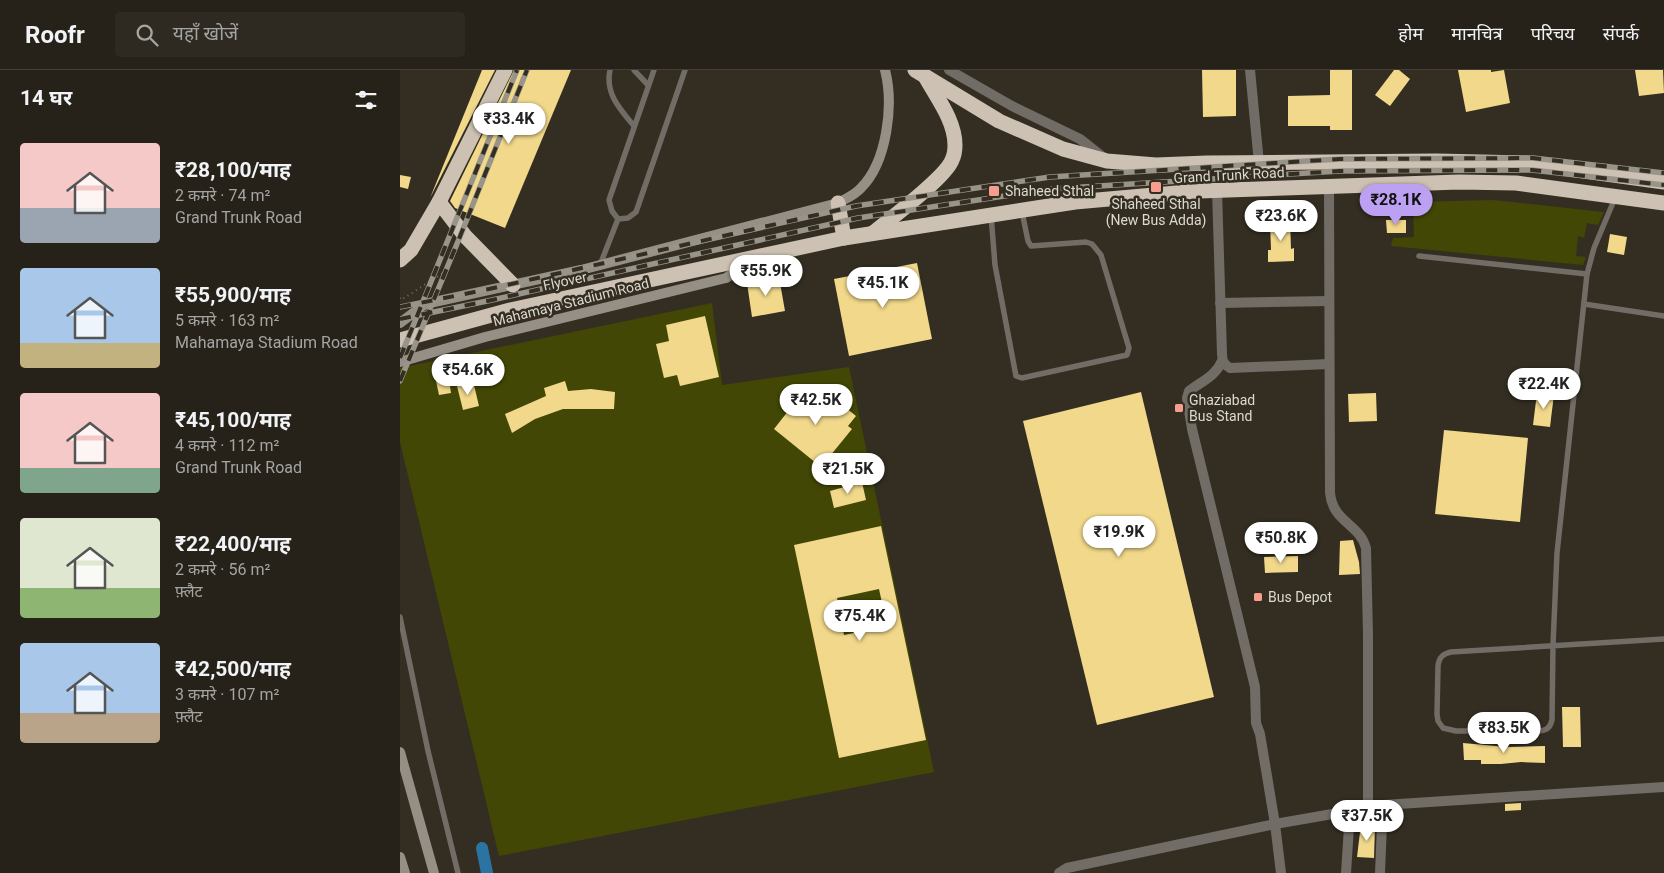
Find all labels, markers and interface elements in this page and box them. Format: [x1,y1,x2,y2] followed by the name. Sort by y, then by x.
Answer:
[115,12,465,57] search box
[25,21,85,49] text: Roofr
[133,21,161,49] icon: search
[173,22,238,45] text: यहाँ खोजें
[1398,23,1423,44] text: होम
[1451,23,1503,44] text: मानचित्र
[1531,23,1575,44] text: परिचय
[1603,23,1639,44] text: संपर्क
[20,86,72,110] text: 14 घर
[352,86,380,114] icon: filters
[468,102,550,145] pin: ₹33.4K
[484,109,534,128] text: ₹33.4K
[175,158,291,182] text: ₹28,100/माह
[60,163,120,223] icon: home
[1173,164,1285,186] street label: Grand Trunk Road
[1149,180,1163,194] marker: Shaheed Sthal (New Bus Adda)
[1005,183,1094,199] place label: Shaheed Sthal
[987,184,1001,198] marker: Shaheed Sthal
[1355,184,1437,226] pin: ₹28.1K
[175,186,270,205] text: 2 कमरे · 74 m²
[1371,190,1421,209] text: ₹28.1K
[1106,196,1206,229] place label: Shaheed Sthal (New Bus Adda)
[1240,200,1322,242] pin: ₹23.6K
[1256,206,1306,225] text: ₹23.6K
[175,208,302,227] text: Grand Trunk Road
[725,254,807,297] pin: ₹55.9K
[741,261,791,280] text: ₹55.9K
[842,266,924,309] pin: ₹45.1K
[542,269,589,293] street label: Flyover
[858,273,908,292] text: ₹45.1K
[491,275,651,329] street label: Mahamaya Stadium Road
[175,283,291,307] text: ₹55,900/माह
[60,288,120,348] icon: home
[175,311,279,330] text: 5 कमरे · 163 m²
[175,333,358,352] text: Mahamaya Stadium Road
[427,354,509,396] pin: ₹54.6K
[443,360,493,379] text: ₹54.6K
[1503,368,1585,410] pin: ₹22.4K
[1519,374,1569,393] text: ₹22.4K
[775,384,857,426] pin: ₹42.5K
[791,390,841,409] text: ₹42.5K
[1189,392,1255,424] place label: Ghaziabad Bus Stand
[1173,402,1185,414] marker: Ghaziabad Bus Stand
[175,408,291,432] text: ₹45,100/माह
[60,413,120,473] icon: home
[175,436,279,455] text: 4 कमरे · 112 m²
[807,452,889,495] pin: ₹21.5K
[175,458,302,477] text: Grand Trunk Road
[823,459,873,478] text: ₹21.5K
[1078,516,1160,558] pin: ₹19.9K
[1094,522,1144,541] text: ₹19.9K
[1240,522,1322,564] pin: ₹50.8K
[1256,528,1306,547] text: ₹50.8K
[175,532,291,556] text: ₹22,400/माह
[60,538,120,598] icon: home
[175,560,270,579] text: 2 कमरे · 56 m²
[175,582,203,601] text: फ़्लैट
[1268,589,1333,605] place label: Bus Depot
[1252,591,1264,603] marker: Bus Depot
[819,600,901,642] pin: ₹75.4K
[835,606,885,625] text: ₹75.4K
[175,657,291,681] text: ₹42,500/माह
[60,663,120,723] icon: home
[175,685,279,704] text: 3 कमरे · 107 m²
[175,707,203,726] text: फ़्लैट
[1463,712,1545,754] pin: ₹83.5K
[1479,718,1529,737] text: ₹83.5K
[1326,800,1408,842] pin: ₹37.5K
[1342,806,1392,825] text: ₹37.5K

